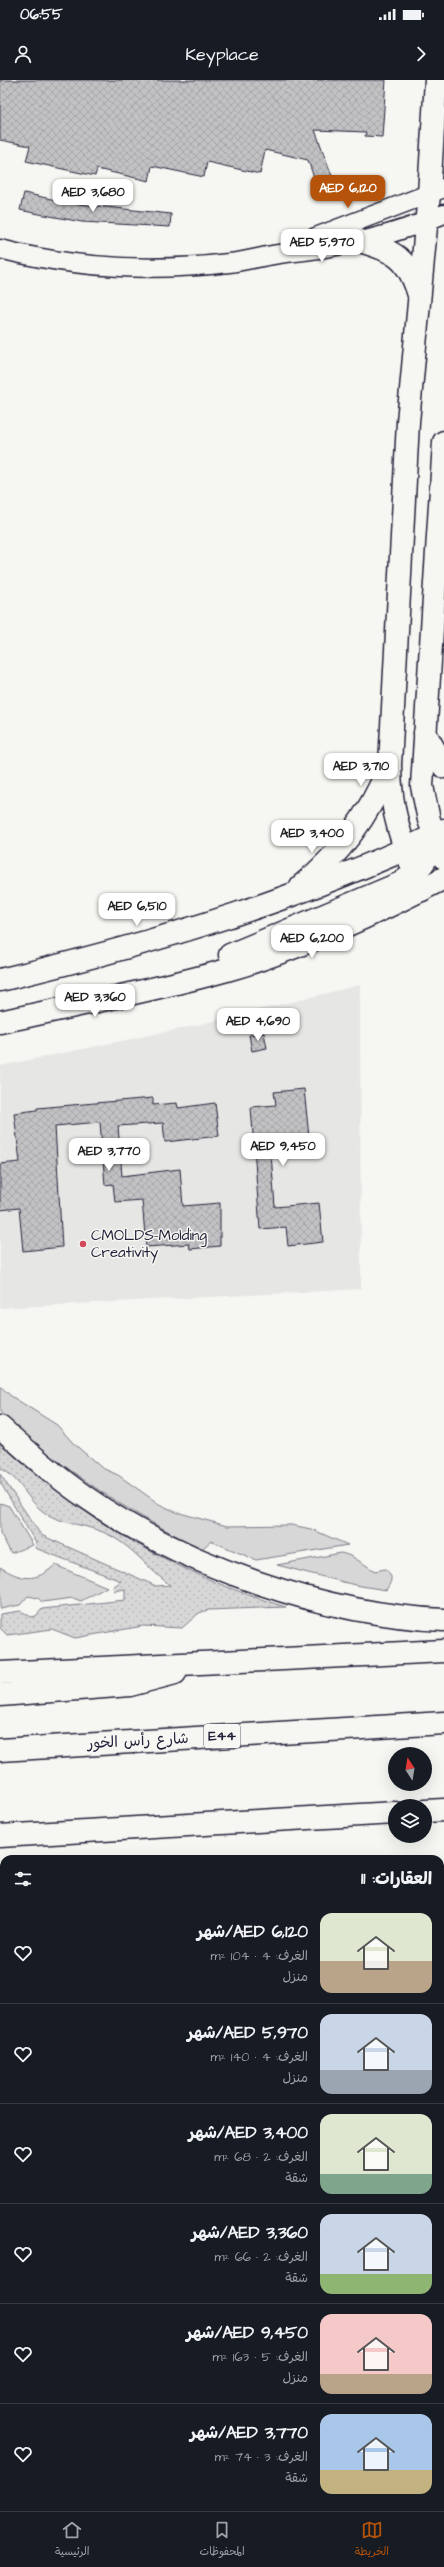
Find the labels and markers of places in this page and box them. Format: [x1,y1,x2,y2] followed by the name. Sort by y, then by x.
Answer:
[302,175,394,209] pin: AED 6,120
[47,179,139,213] pin: AED 3,680
[276,229,368,263] pin: AED 5,970
[315,753,407,787] pin: AED 3,710
[266,820,358,854] pin: AED 3,400
[91,893,183,927] pin: AED 6,510
[266,925,358,959] pin: AED 6,200
[49,984,141,1018] pin: AED 3,360
[212,1008,304,1042] pin: AED 4,690
[237,1133,329,1167] pin: AED 9,450
[63,1138,155,1172] pin: AED 3,770
[91,1225,207,1264] place label: CMOLDS-Molding Creativity
[78,1239,88,1249] marker: CMOLDS-Molding Creativity

